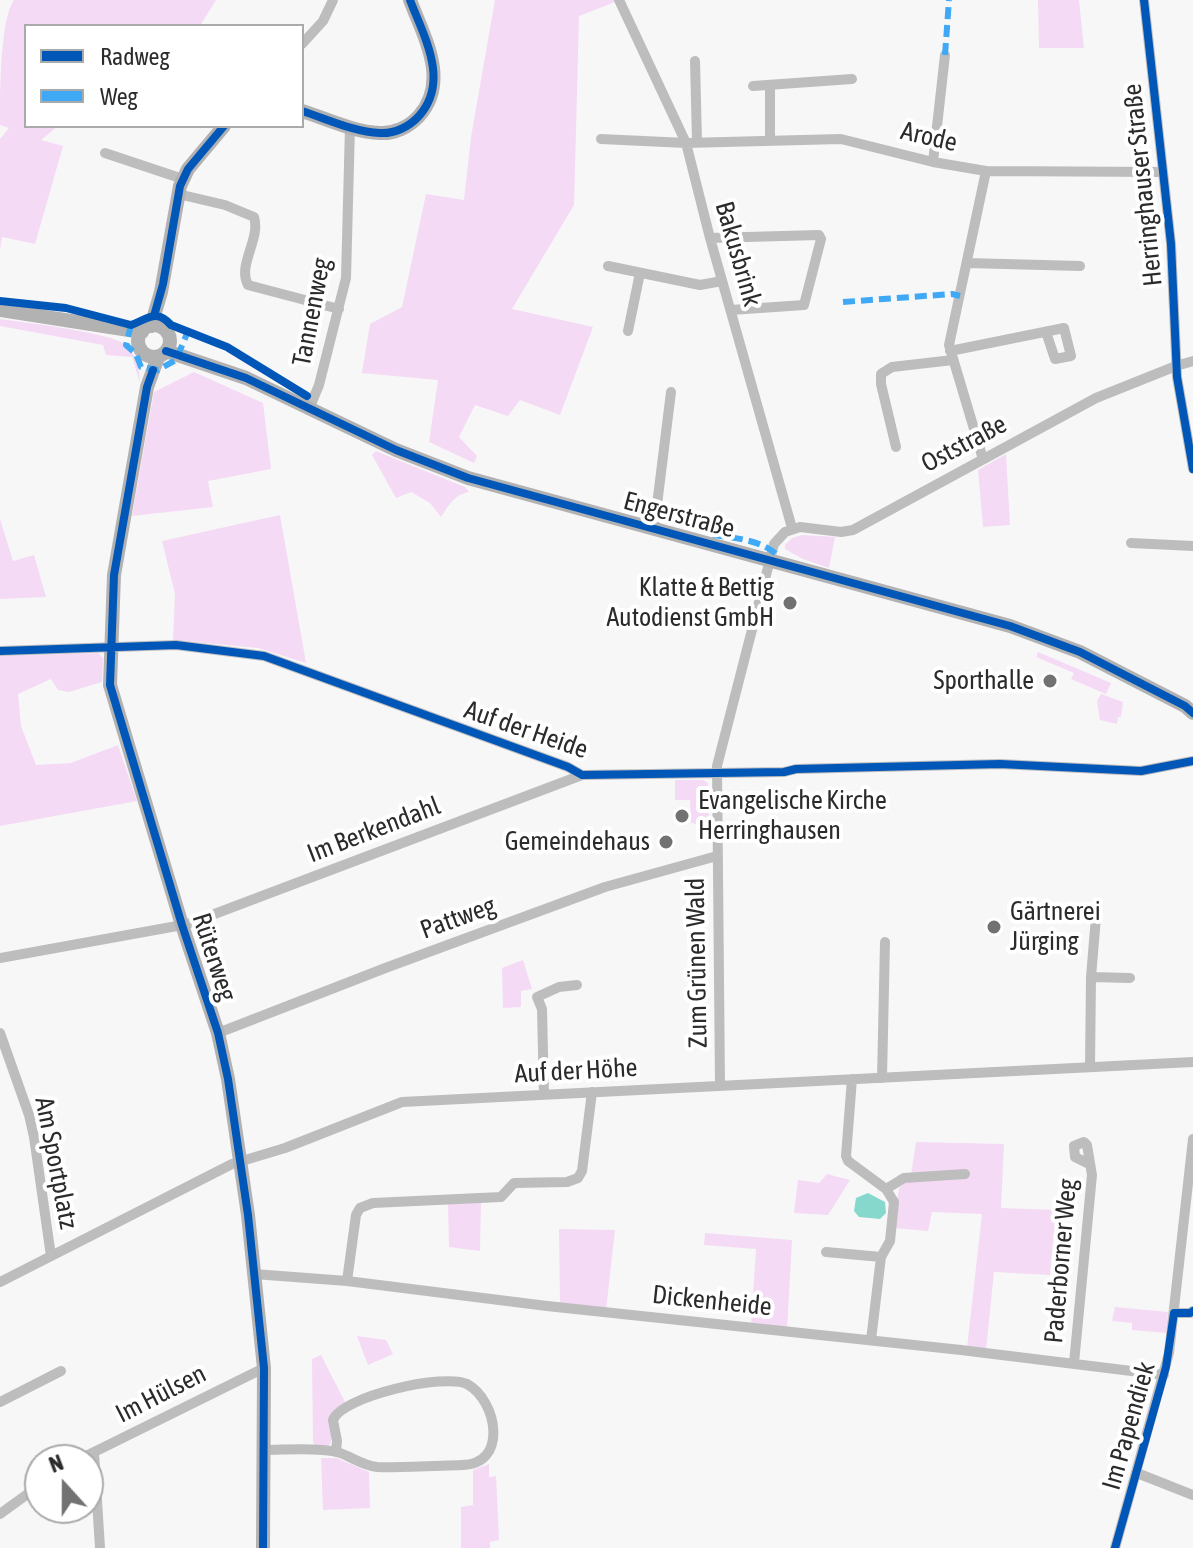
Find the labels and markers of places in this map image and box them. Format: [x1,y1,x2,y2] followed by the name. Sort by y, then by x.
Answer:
[606,572,774,634] place label: Klatte & Bettig Autodienst GmbH
[781,594,799,612] marker: Klatte & Bettig Autodienst GmbH
[934,665,1034,697] place label: Sporthalle
[1041,672,1059,690] marker: Sporthalle
[698,785,887,846] place label: Evangelische Kirche Herringhausen
[673,807,691,825] marker: Evangelische Kirche Herringhausen
[505,826,650,858] place label: Gemeindehaus
[657,833,675,851] marker: Gemeindehaus
[1010,896,1101,958] place label: Gärtnerei Jürging
[985,918,1003,936] marker: Gärtnerei Jürging

